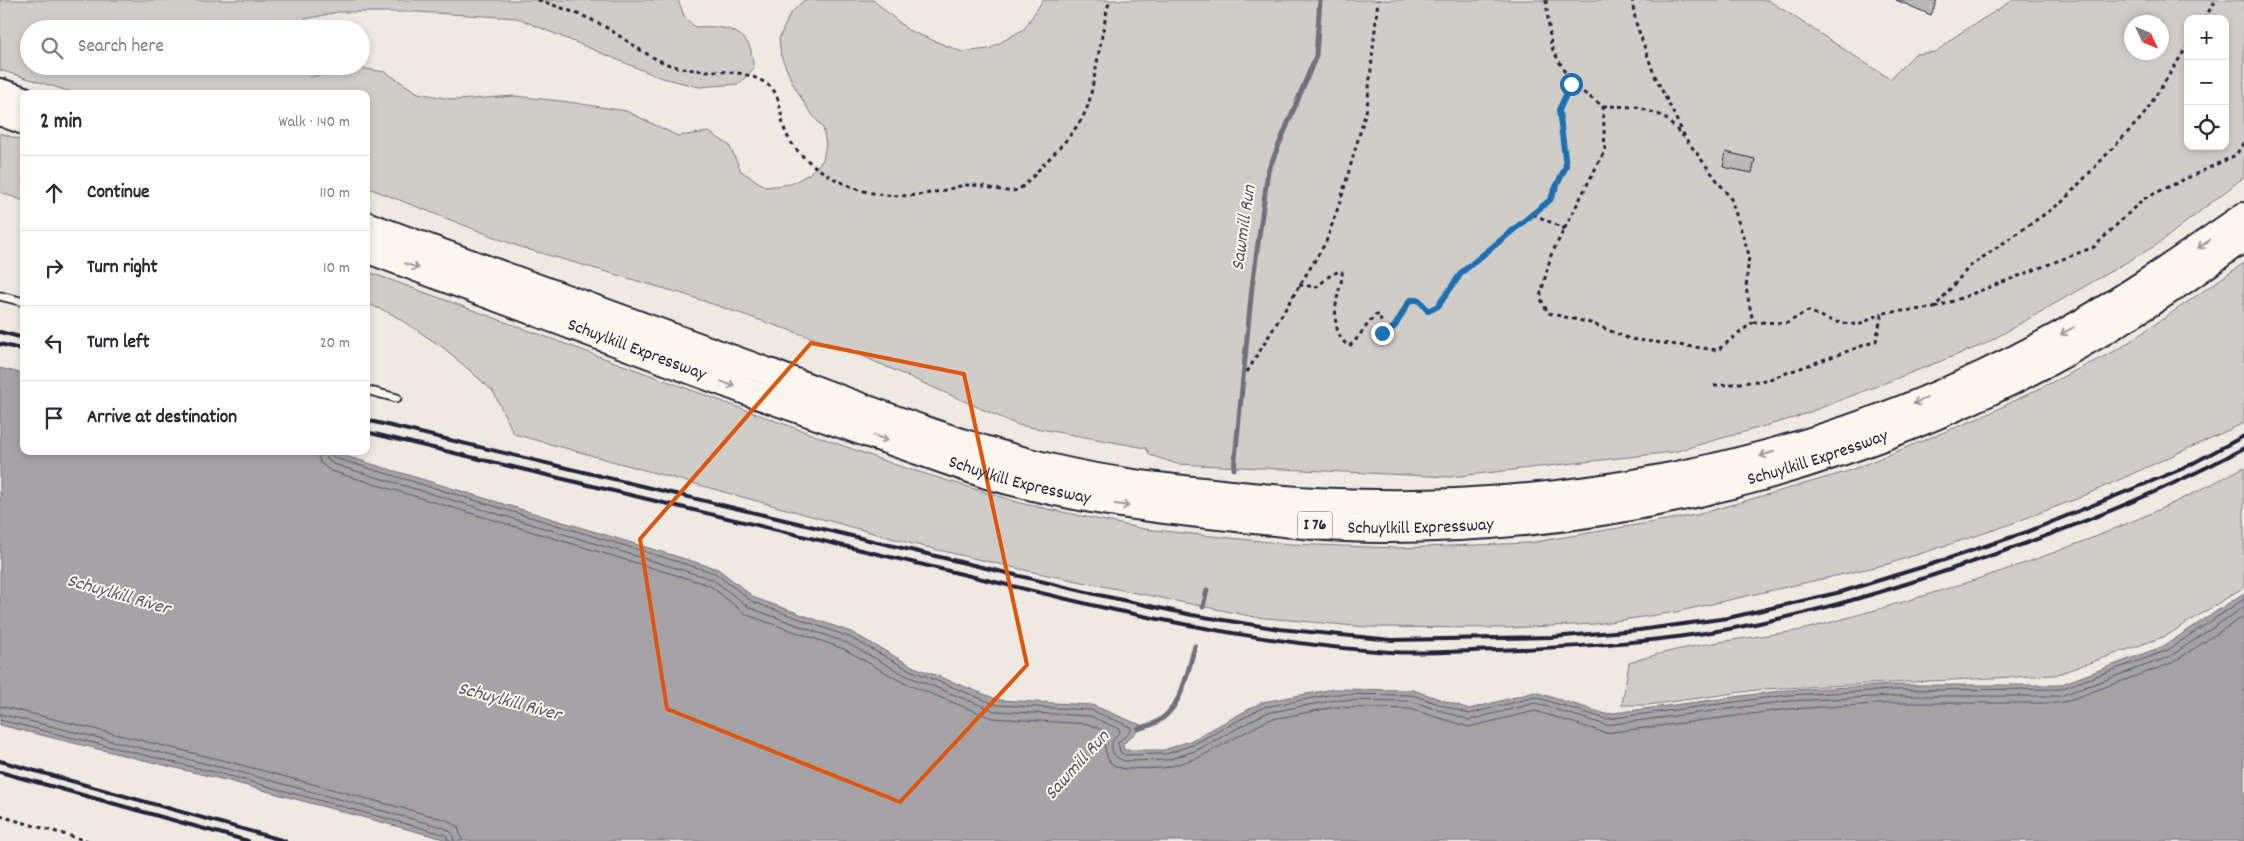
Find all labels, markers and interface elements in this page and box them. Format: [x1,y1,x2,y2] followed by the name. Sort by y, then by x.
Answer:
[2124,15,2169,60] north arrow
[2184,15,2229,150] map controls
[2184,15,2229,60] button: +
[20,20,370,75] search box
[38,34,66,62] icon: search
[78,34,164,61] text: Search here
[2184,60,2229,105] button: −
[1560,73,1583,96] route start
[2184,105,2229,150] button: locate
[40,108,82,138] text: 2 min
[278,111,350,134] text: Walk · 140 m
[40,179,68,207] icon: ahead
[87,180,149,207] text: Continue
[320,182,350,205] text: 110 m
[1226,182,1265,272] water label: Sawmill Run
[2197,239,2211,249] one-way arrow
[40,254,68,282] icon: right
[87,255,158,282] text: Turn right
[323,257,350,280] text: 10 m
[404,262,419,271] one-way arrow
[564,313,710,388] street label: Schuylkill Expressway
[1371,322,1394,345] route end
[2060,326,2074,336] one-way arrow
[40,329,68,357] icon: left
[87,330,150,357] text: Turn left
[320,332,350,355] text: 20 m
[720,380,735,389] one-way arrow
[1913,396,1928,406] one-way arrow
[40,404,68,432] icon: arrive
[87,405,237,432] text: Arrive at destination
[1745,423,1892,493] street label: Schuylkill Expressway
[873,434,889,443] one-way arrow
[945,450,1094,511] street label: Schuylkill Expressway
[1759,450,1775,460] one-way arrow
[1114,500,1130,510] one-way arrow
[1298,512,1332,538] road number: I 76
[1347,512,1495,542] street label: Schuylkill Expressway
[63,568,174,624] water label: Schuylkill River
[454,676,565,730] water label: Schuylkill River
[1039,724,1118,807] water label: Sawmill Run

